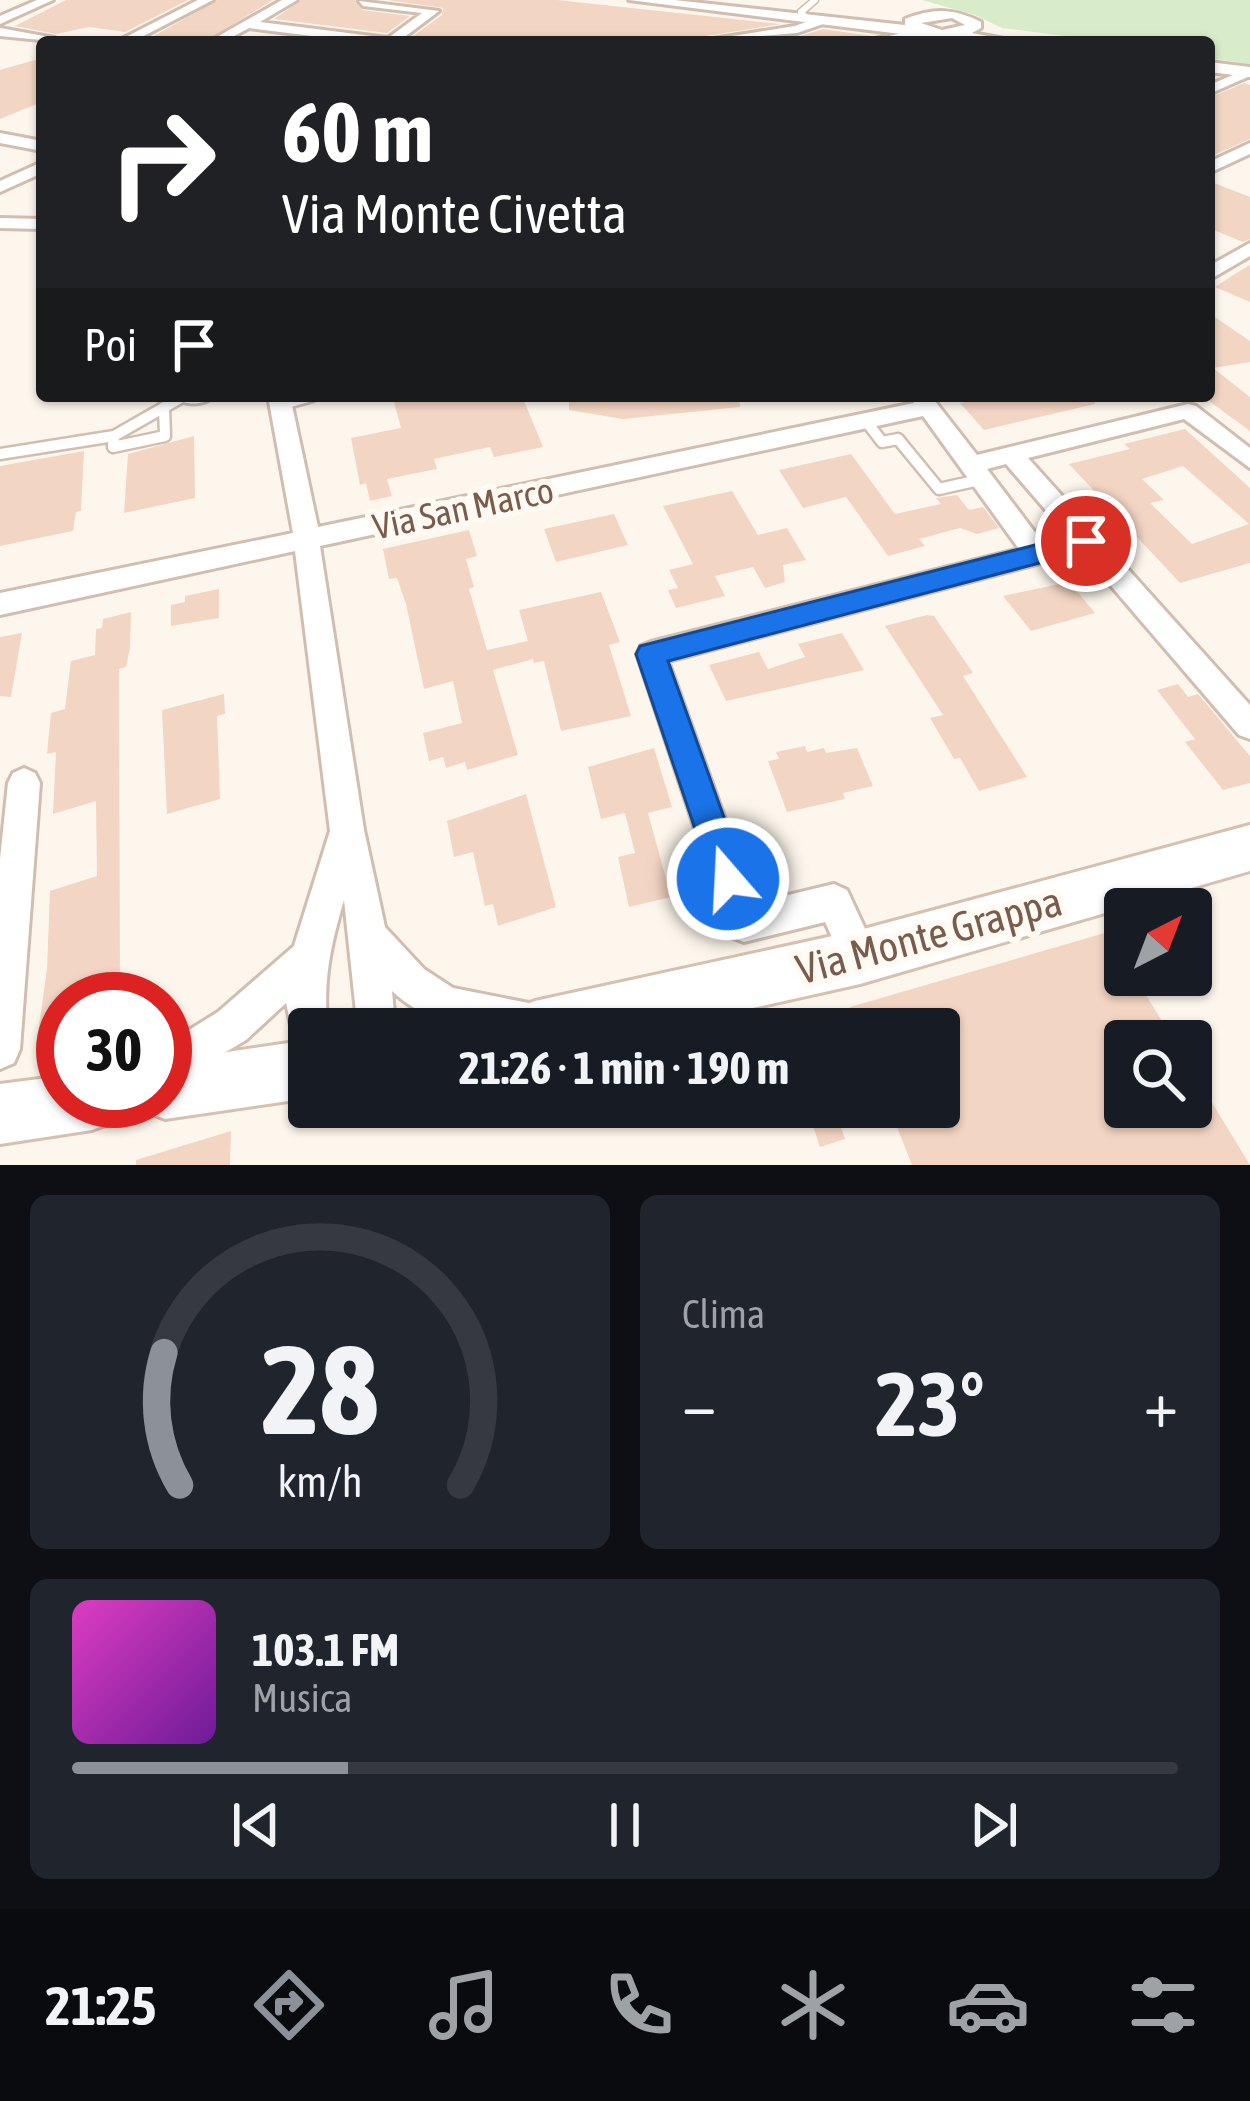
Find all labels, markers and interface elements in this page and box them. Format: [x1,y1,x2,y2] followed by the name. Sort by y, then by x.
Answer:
[84,84,240,240] icon: right
[282,84,433,180] text: 60 m
[282,183,627,244] text: Via Monte Civetta
[161,312,227,378] icon: arrive
[84,319,137,371] text: Poi
[369,468,557,548] street label: Via San Marco
[1035,490,1137,592] pin
[1053,508,1119,574] icon: arrive
[665,816,791,942] position arrow
[791,876,1067,994] street label: Via Monte Grappa
[1104,888,1212,996] north arrow
[1104,888,1212,1128] map controls
[36,972,192,1128] speed limit sign: 30
[1104,1020,1212,1128] button: search
[459,1042,789,1094] text: 21:26 · 1 min · 190 m
[682,1292,765,1336] text: Clima
[261,1317,379,1460] text: 28
[875,1352,985,1455] text: 23°
[682,1365,716,1441] text: −
[1144,1365,1178,1441] text: +
[277,1457,363,1506] text: km/h
[252,1624,399,1676] text: 103.1 FM
[252,1676,352,1720] text: Musica
[223,1792,289,1858] icon: previous
[592,1792,658,1858] icon: pause
[961,1792,1027,1858] icon: next
[247,1963,331,2047] icon: directions
[422,1963,506,2047] icon: music
[597,1963,681,2047] icon: phone
[771,1963,855,2047] icon: climate
[946,1963,1030,2047] icon: car
[1121,1963,1205,2047] icon: filters
[45,1975,156,2036] text: 21:25

